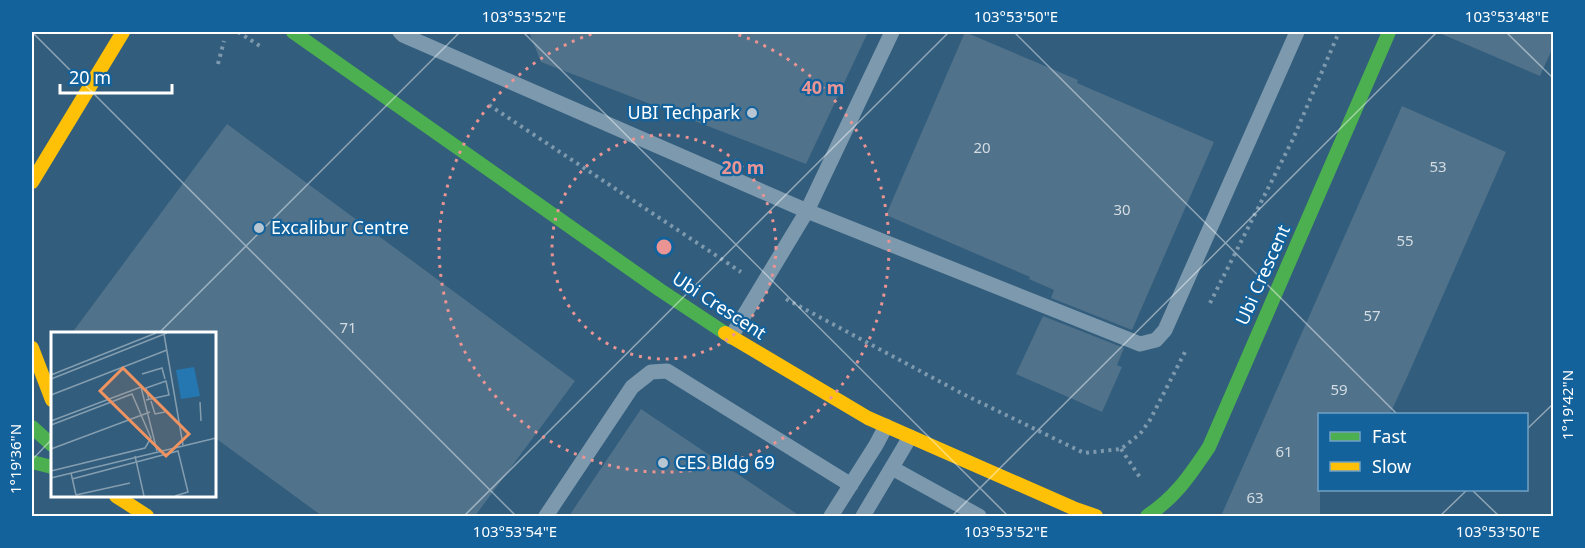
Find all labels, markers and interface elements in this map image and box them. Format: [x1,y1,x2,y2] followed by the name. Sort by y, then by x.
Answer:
[482,6,566,26] text: 103°53'52"E
[974,6,1058,26] text: 103°53'50"E
[1465,6,1549,26] text: 103°53'48"E
[60,57,172,95] scale bar
[69,65,111,89] text: 20 m
[802,75,844,99] text: 40 m
[627,100,740,124] place label: UBI Techpark
[745,106,759,120] marker: UBI Techpark
[973,137,991,157] house number: 20
[722,155,764,179] text: 20 m
[1429,156,1447,176] house number: 53
[1113,199,1131,219] house number: 30
[271,215,409,239] place label: Excalibur Centre
[1229,220,1295,328] street label: Ubi Crescent
[252,221,266,235] marker: Excalibur Centre
[1396,230,1414,250] house number: 55
[654,237,674,257] centre of rings
[668,266,771,345] street label: Ubi Crescent
[1363,305,1381,325] house number: 57
[339,317,357,337] house number: 71
[51,332,216,497] inset map
[1557,370,1577,440] text: 1°19'42"N
[1330,379,1348,399] house number: 59
[1318,413,1528,491] legend
[5,424,25,494] text: 1°19'36"N
[1372,424,1407,448] text: Fast
[1275,441,1293,461] house number: 61
[675,450,775,474] place label: CES Bldg 69
[1372,454,1411,478] text: Slow
[656,456,670,470] marker: CES Bldg 69
[1246,487,1264,507] house number: 63
[473,521,557,541] text: 103°53'54"E
[964,521,1048,541] text: 103°53'52"E
[1456,521,1540,541] text: 103°53'50"E

